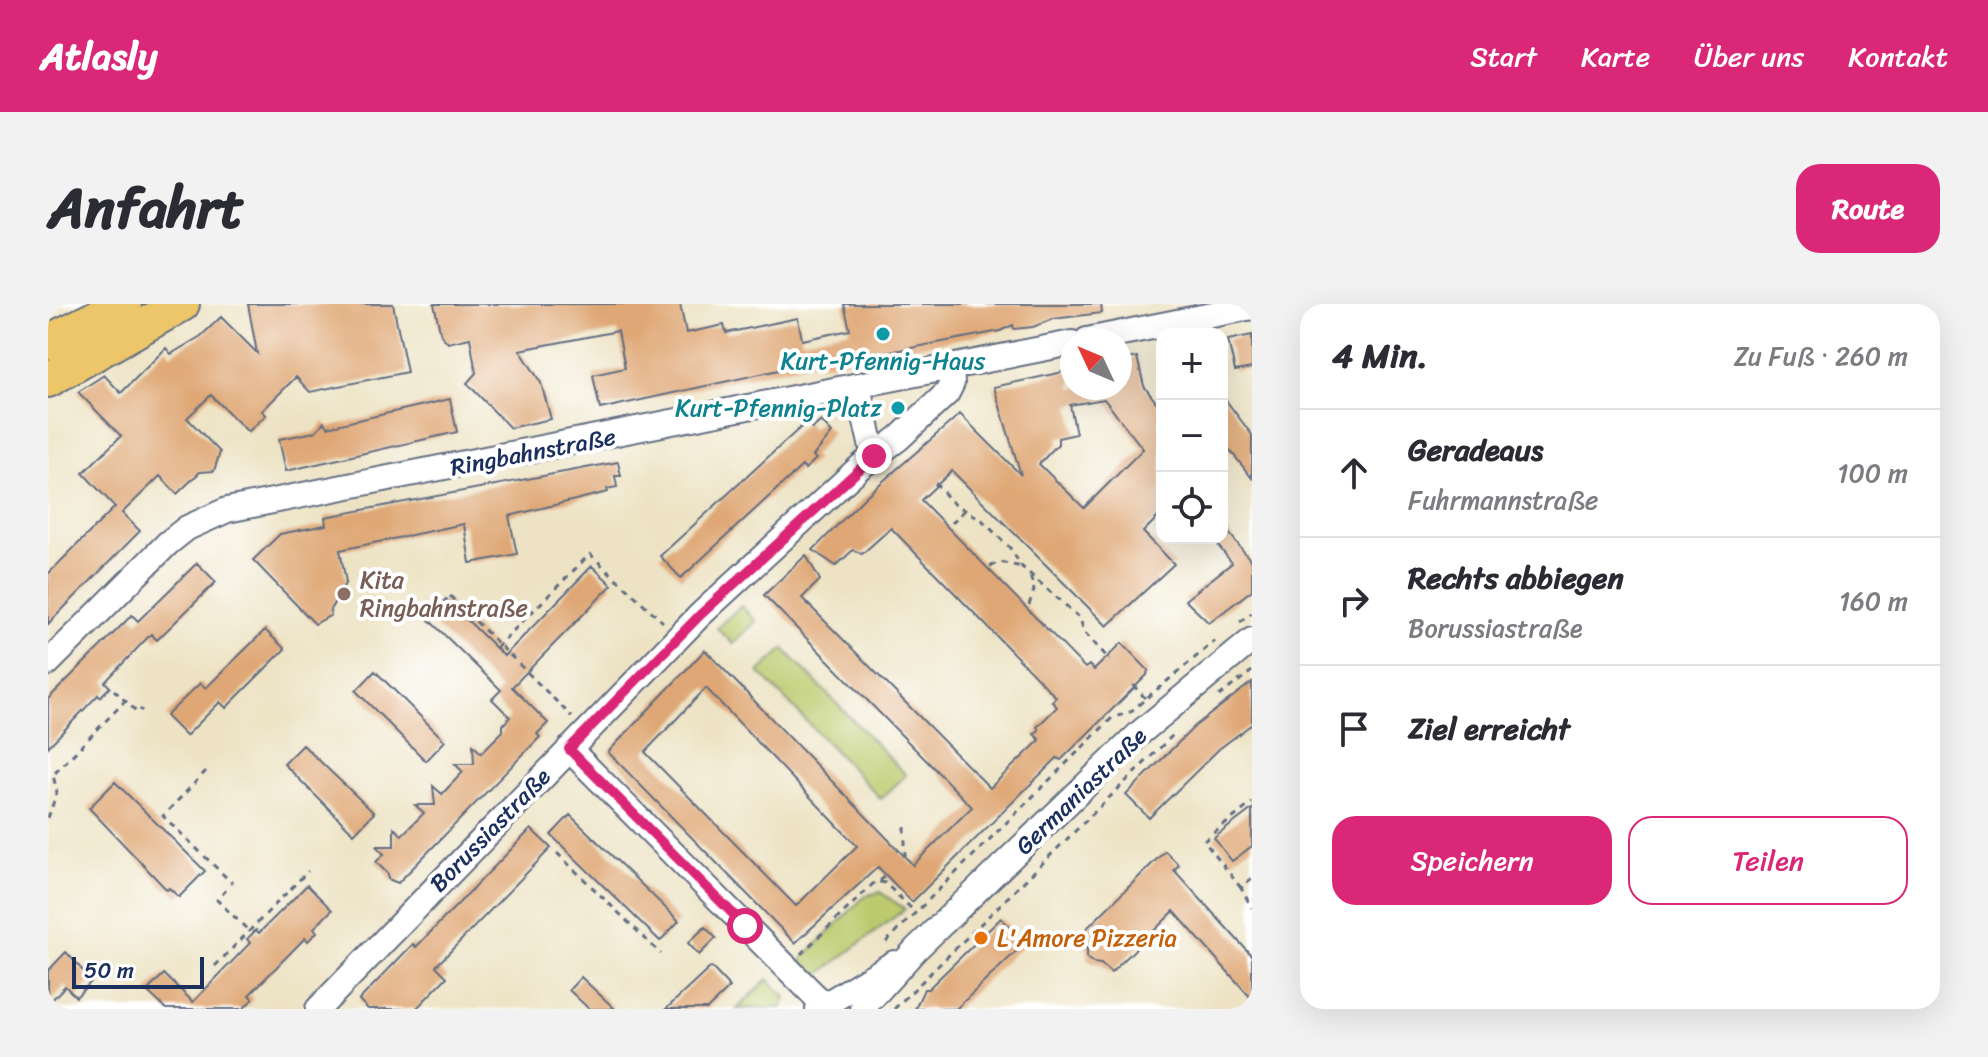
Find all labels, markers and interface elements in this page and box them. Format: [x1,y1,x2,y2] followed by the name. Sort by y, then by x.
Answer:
[40,23,158,90] text: Atlasly
[1470,32,1537,81] text: Start
[1581,32,1650,81] text: Karte
[1694,32,1804,81] text: Über uns
[1848,32,1948,81] text: Kontakt
[48,159,244,258] text: Anfahrt
[1796,164,1940,253] button: Route
[874,325,892,343] marker: Kurt-Pfennig-Haus
[1332,326,1428,386] text: 4 Min.
[1060,328,1132,400] north arrow
[1156,328,1228,544] map controls
[1156,328,1228,400] button: +
[1734,333,1908,379] text: Zu Fuß · 260 m
[781,340,986,382] place label: Kurt-Pfennig-Haus
[675,387,883,429] place label: Kurt-Pfennig-Platz
[889,399,907,417] marker: Kurt-Pfennig-Platz
[1156,400,1228,472] button: −
[447,415,619,489] street label: Ringbahnstraße
[1408,423,1543,477] text: Geradeaus
[856,438,892,474] route end
[1837,450,1908,496] text: 100 m
[1332,451,1376,495] icon: ahead
[1156,472,1228,544] button: locate
[1408,477,1598,523] text: Fuhrmannstraße
[1408,551,1624,605] text: Rechts abbiegen
[360,559,528,629] place label: Kita Ringbahnstraße
[1839,578,1908,624] text: 160 m
[1332,579,1376,623] icon: right
[335,585,353,603] marker: Kita Ringbahnstraße
[1408,605,1583,651] text: Borussiastraße
[1408,702,1570,756] text: Ziel erreicht
[1332,707,1376,751] icon: arrive
[1005,716,1157,865] street label: Germaniastraße
[419,757,561,903] street label: Borussiastraße
[1332,816,1612,905] button: Speichern
[1628,816,1908,905] button: Teilen
[727,908,763,944] route start
[997,917,1177,959] place label: L'Amore Pizzeria
[972,929,990,947] marker: L'Amore Pizzeria
[84,951,134,990] text: 50 m
[72,953,204,989] scale bar

